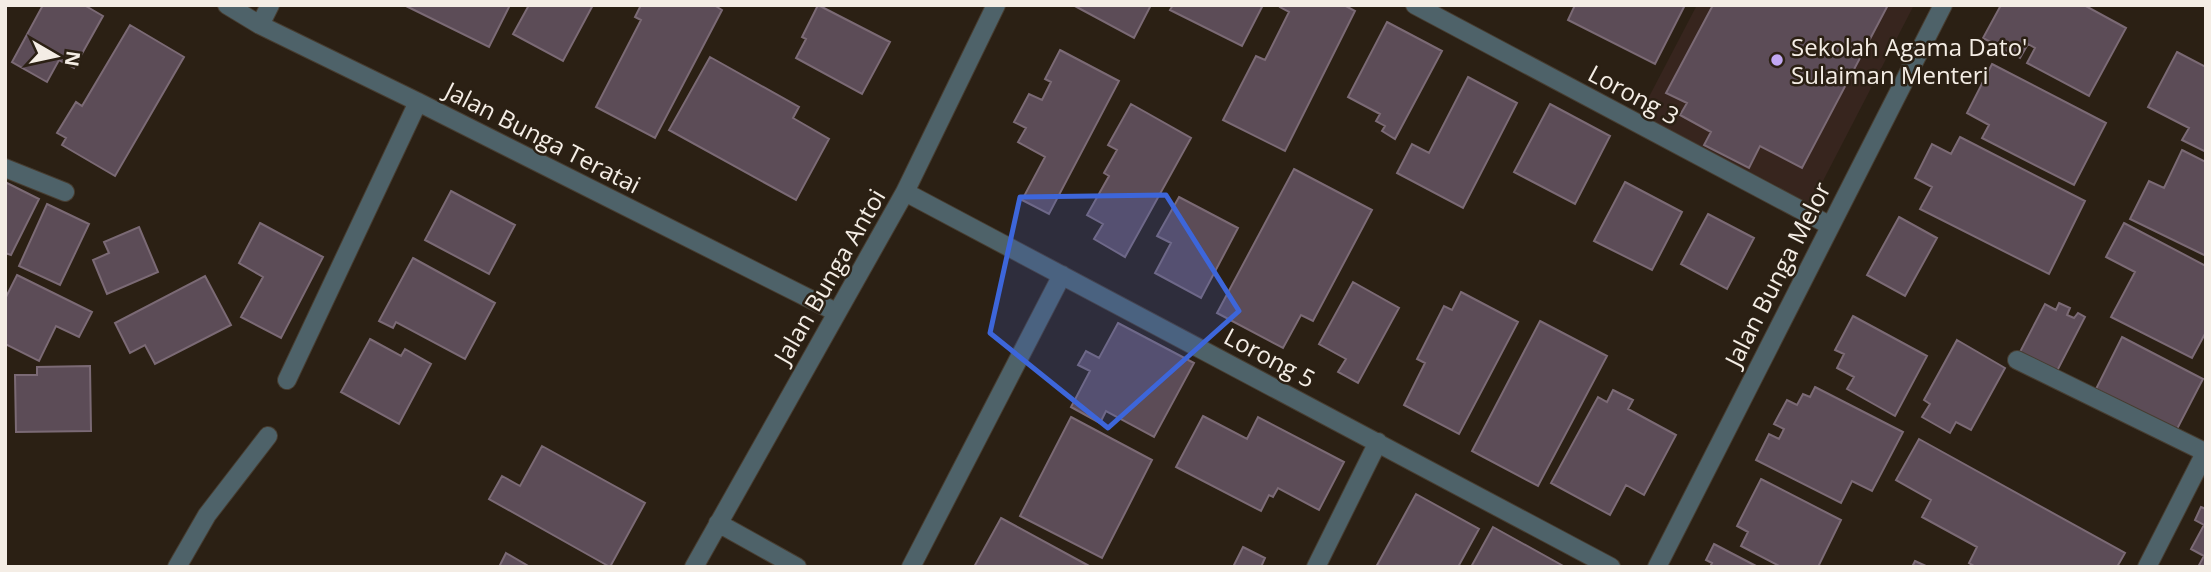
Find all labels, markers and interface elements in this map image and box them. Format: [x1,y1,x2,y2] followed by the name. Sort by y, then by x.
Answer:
[21,21,91,91] north arrow
[1791,30,2027,91] place label: Sekolah Agama Dato' Sulaiman Menteri
[59,49,87,68] text: N
[1769,52,1785,68] marker: Sekolah Agama Dato' Sulaiman Menteri
[1583,56,1685,132] street label: Lorong 3
[438,72,646,201] street label: Jalan Bunga Teratai
[1715,176,1838,374] street label: Jalan Bunga Melor
[765,183,892,371] street label: Jalan Bunga Antoi
[1219,319,1321,395] street label: Lorong 5

